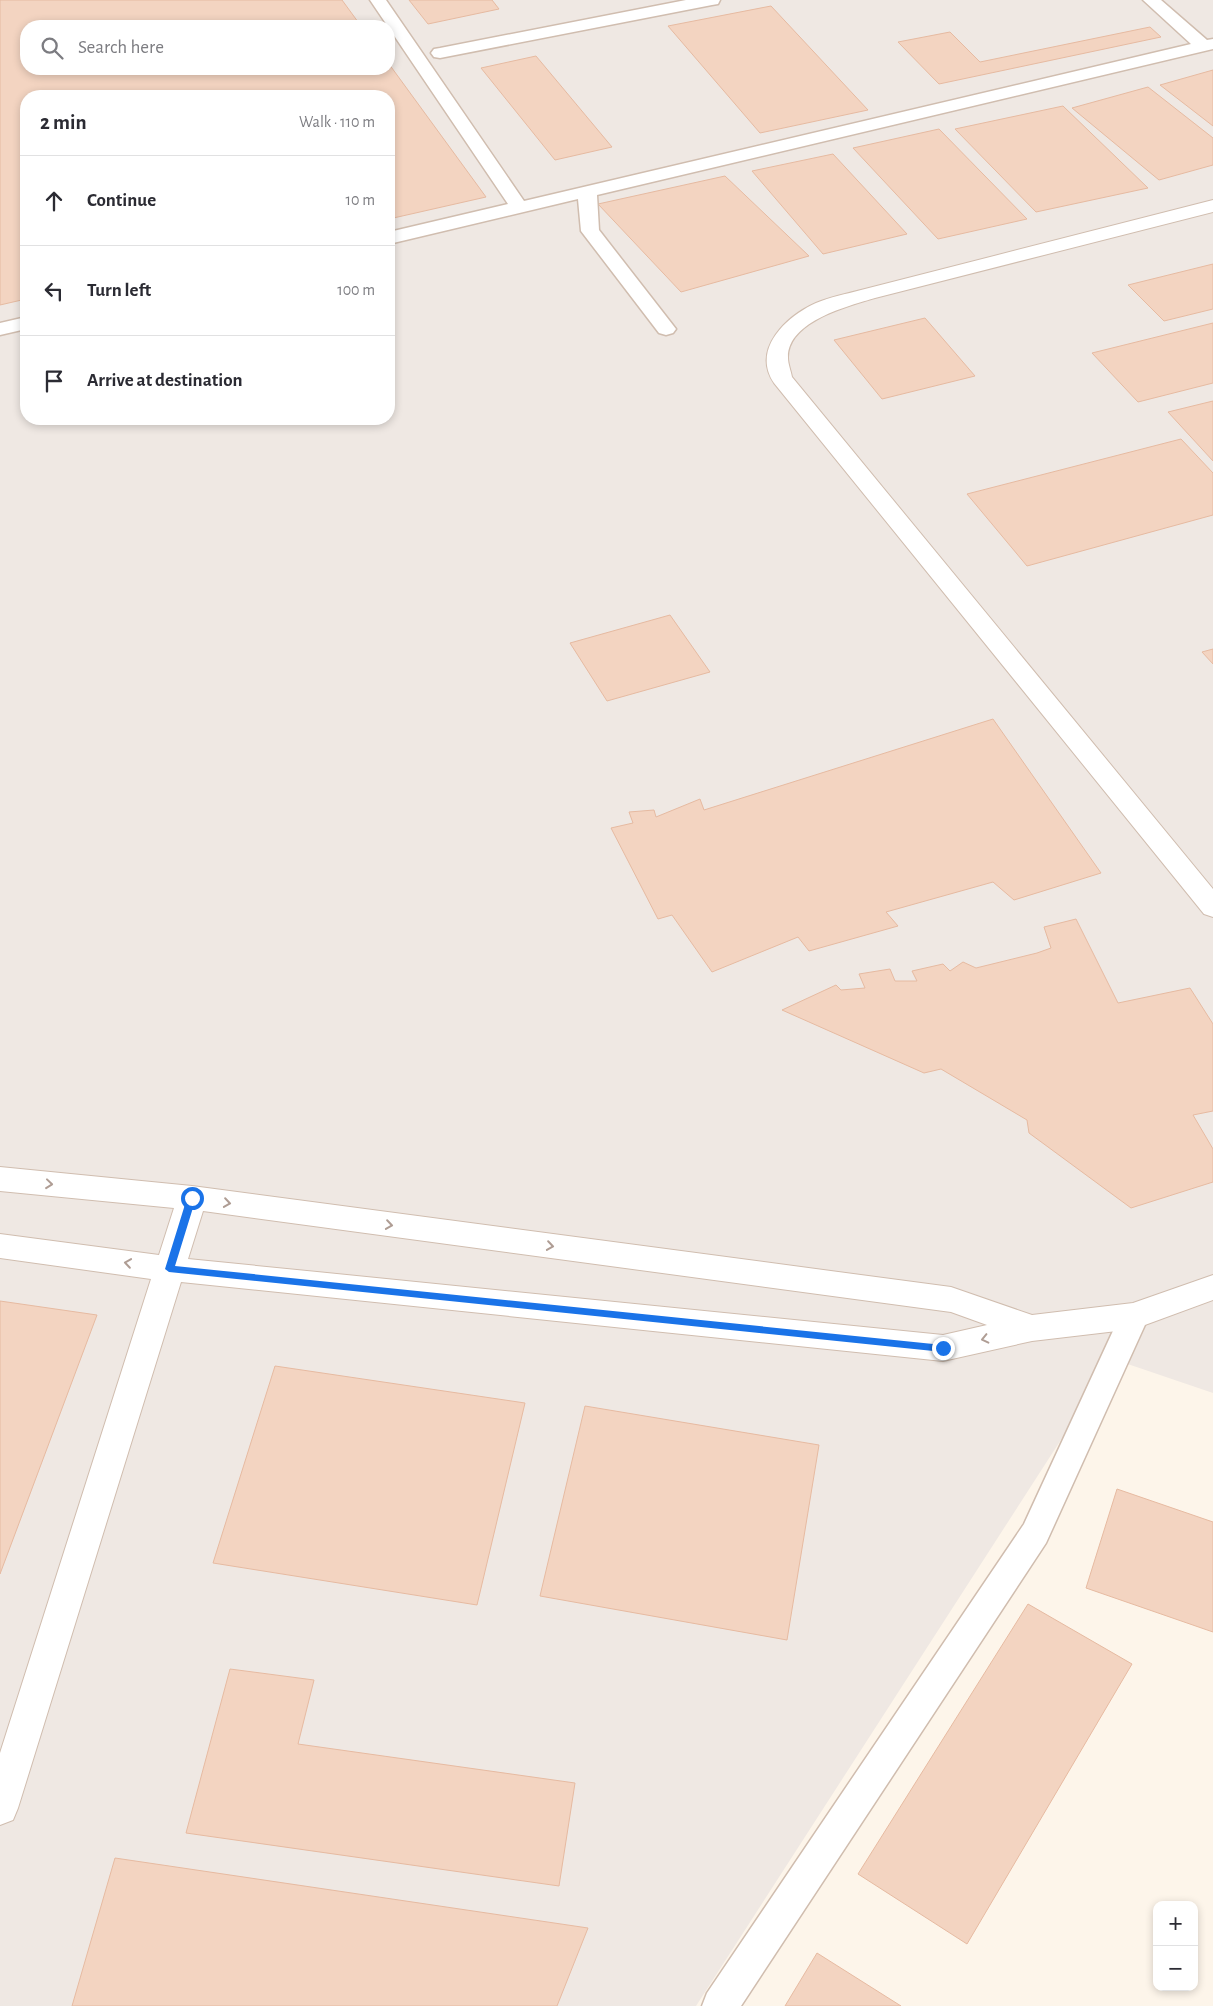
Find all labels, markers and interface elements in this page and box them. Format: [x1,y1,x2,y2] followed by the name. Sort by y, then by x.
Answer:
[20,20,395,75] search box
[38,34,66,62] icon: search
[78,38,164,57] text: Search here
[40,112,87,133] text: 2 min
[299,114,375,130] text: Walk · 110 m
[40,187,68,215] icon: ahead
[87,191,156,210] text: Continue
[346,192,375,208] text: 10 m
[40,277,68,305] icon: left
[87,281,151,300] text: Turn left
[337,282,375,298] text: 100 m
[40,367,68,395] icon: arrive
[87,371,243,390] text: Arrive at destination
[45,1178,53,1189] one-way arrow
[181,1187,204,1210] route start
[224,1197,232,1208] one-way arrow
[385,1219,393,1230] one-way arrow
[546,1240,554,1251] one-way arrow
[123,1258,131,1269] one-way arrow
[980,1333,989,1344] one-way arrow
[932,1337,955,1360] route end
[1153,1901,1198,1991] map controls
[1153,1901,1198,1946] button: +
[1153,1946,1198,1991] button: −

